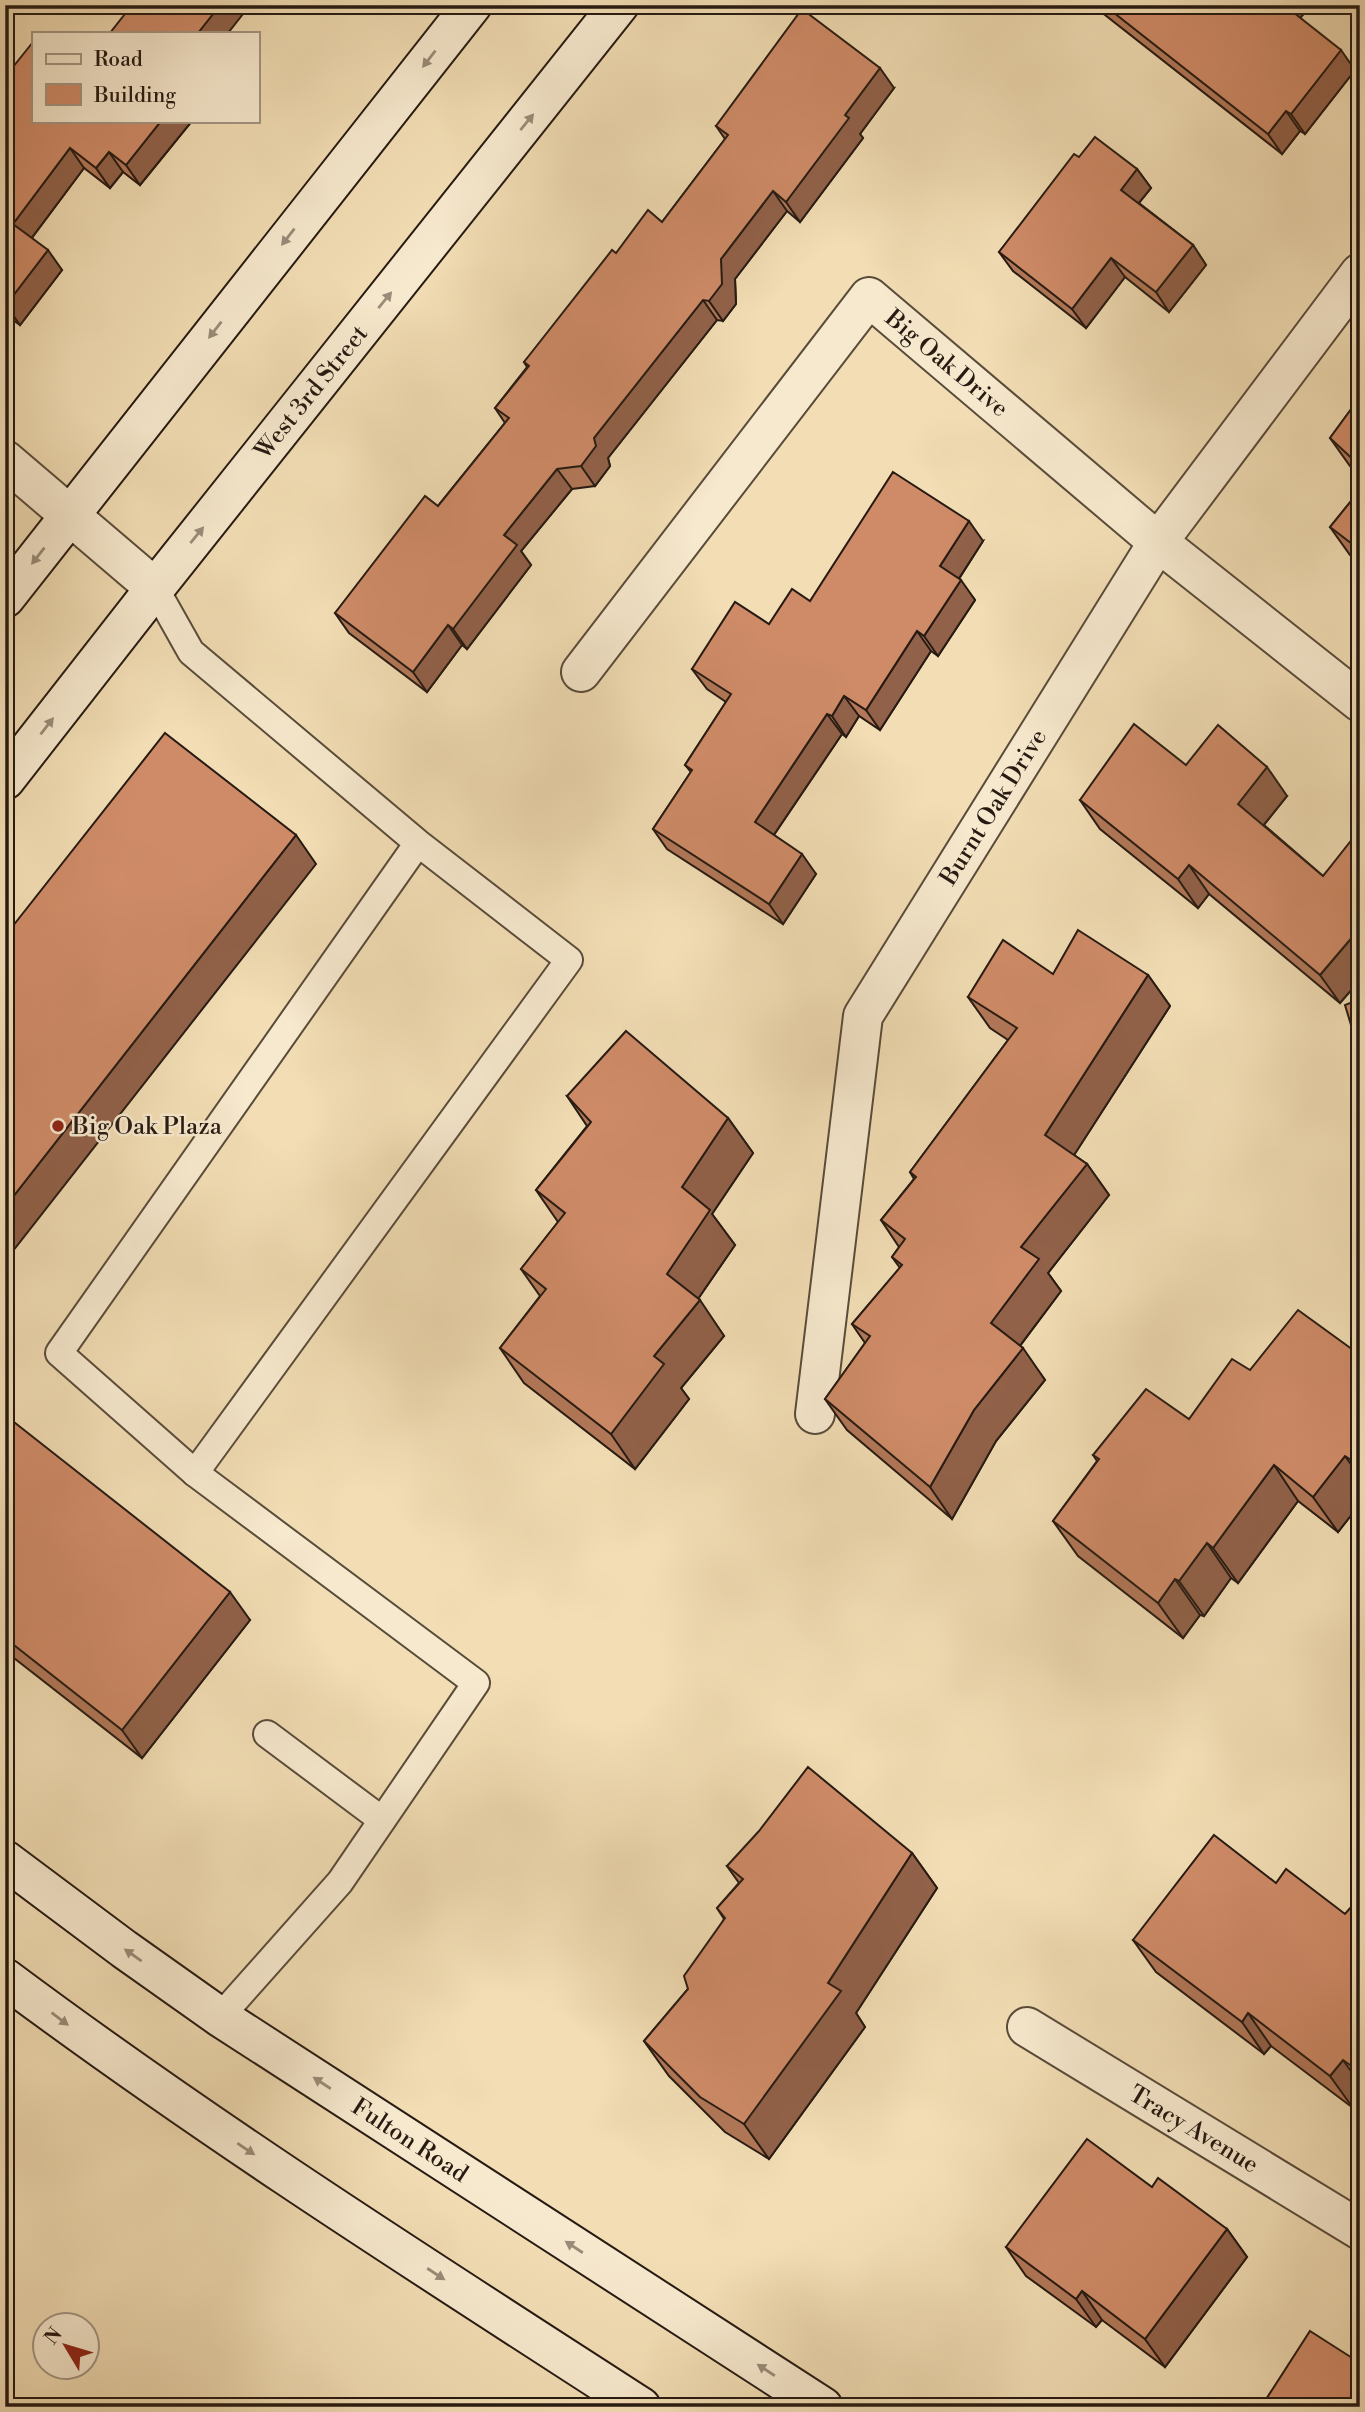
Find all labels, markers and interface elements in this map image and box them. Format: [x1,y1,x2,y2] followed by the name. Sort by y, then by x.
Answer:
[32,32,259,122] legend
[94,47,143,73] text: Road
[422,49,437,67] one-way arrow
[93,83,176,109] text: Building
[519,113,534,131] one-way arrow
[281,229,296,246] one-way arrow
[377,291,392,309] one-way arrow
[878,303,1014,424] street label: Big Oak Drive
[248,319,375,466] street label: West 3rd Street
[208,322,223,339] one-way arrow
[190,526,204,544] one-way arrow
[31,547,46,565] one-way arrow
[40,717,55,735] one-way arrow
[933,724,1054,892] street label: Burnt Oak Drive
[71,1112,223,1142] place label: Big Oak Plaza
[50,1118,66,1134] marker: Big Oak Plaza
[124,1949,142,1963] one-way arrow
[51,2011,69,2025] one-way arrow
[312,2077,331,2090] one-way arrow
[1123,2079,1264,2180] street label: Tracy Avenue
[346,2092,474,2190] street label: Fulton Road
[237,2142,256,2155] one-way arrow
[565,2240,584,2253] one-way arrow
[427,2267,446,2280] one-way arrow
[32,2310,102,2380] north arrow
[39,2323,67,2349] text: N
[756,2363,775,2376] one-way arrow

